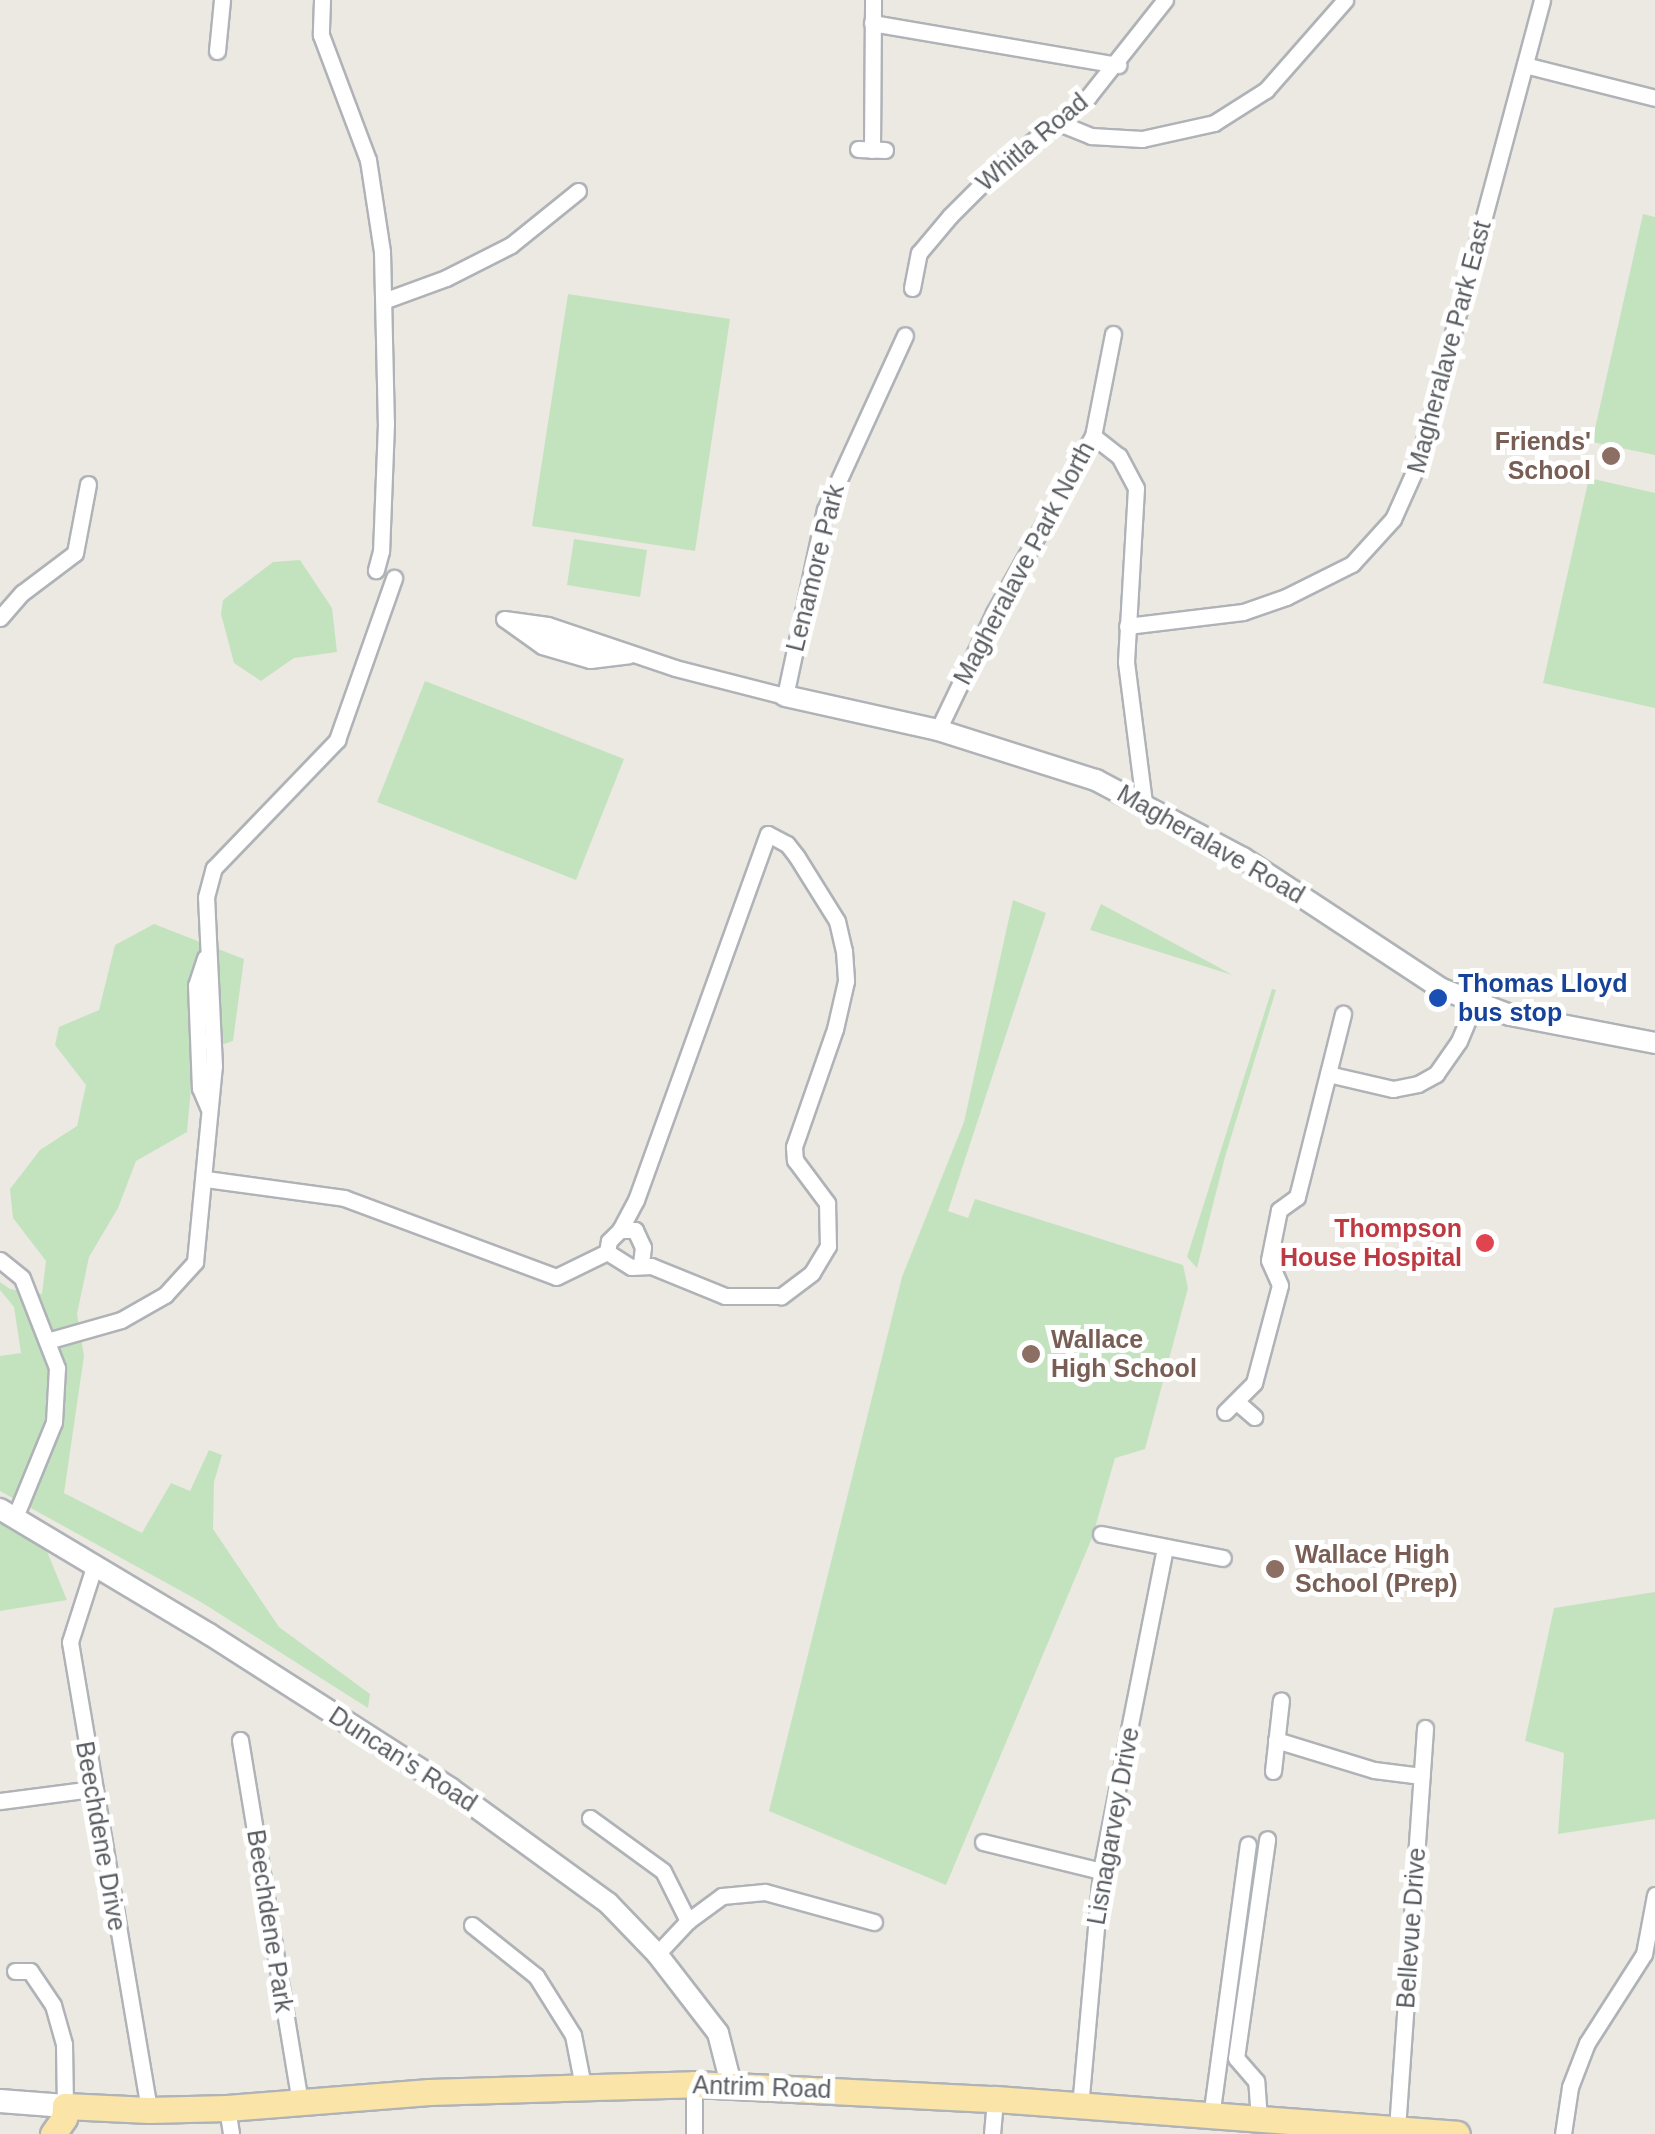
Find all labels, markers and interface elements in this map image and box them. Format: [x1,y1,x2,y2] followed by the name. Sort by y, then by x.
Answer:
[970,87,1094,197] street label: Whitla Road
[1401,218,1497,476] street label: Magheralave Park East
[1495,427,1591,486] place label: Friends' School
[947,436,1101,690] street label: Magheralave Park North
[1600,445,1622,467] marker: Friends' School
[780,481,850,655] street label: Lenamore Park
[1112,778,1310,910] street label: Magheralave Road
[1458,969,1627,1028] place label: Thomas Lloyd bus stop
[1427,987,1449,1009] marker: Thomas Lloyd bus stop
[1280,1214,1462,1273] place label: Thompson House Hospital
[1472,1230,1498,1256] marker: Thompson House Hospital
[1051,1325,1197,1384] place label: Wallace High School
[1020,1343,1042,1365] marker: Wallace High School
[1295,1540,1458,1599] place label: Wallace High School (Prep)
[1264,1558,1286,1580] marker: Wallace High School (Prep)
[323,1700,483,1818] street label: Duncan's Road
[1081,1725,1145,1927] street label: Lisnagarvey Drive
[70,1739,132,1933] street label: Beechdene Drive
[241,1827,299,2015] street label: Beechdene Park
[1390,1847,1432,2009] street label: Bellevue Drive
[692,2070,832,2104] street label: Antrim Road

